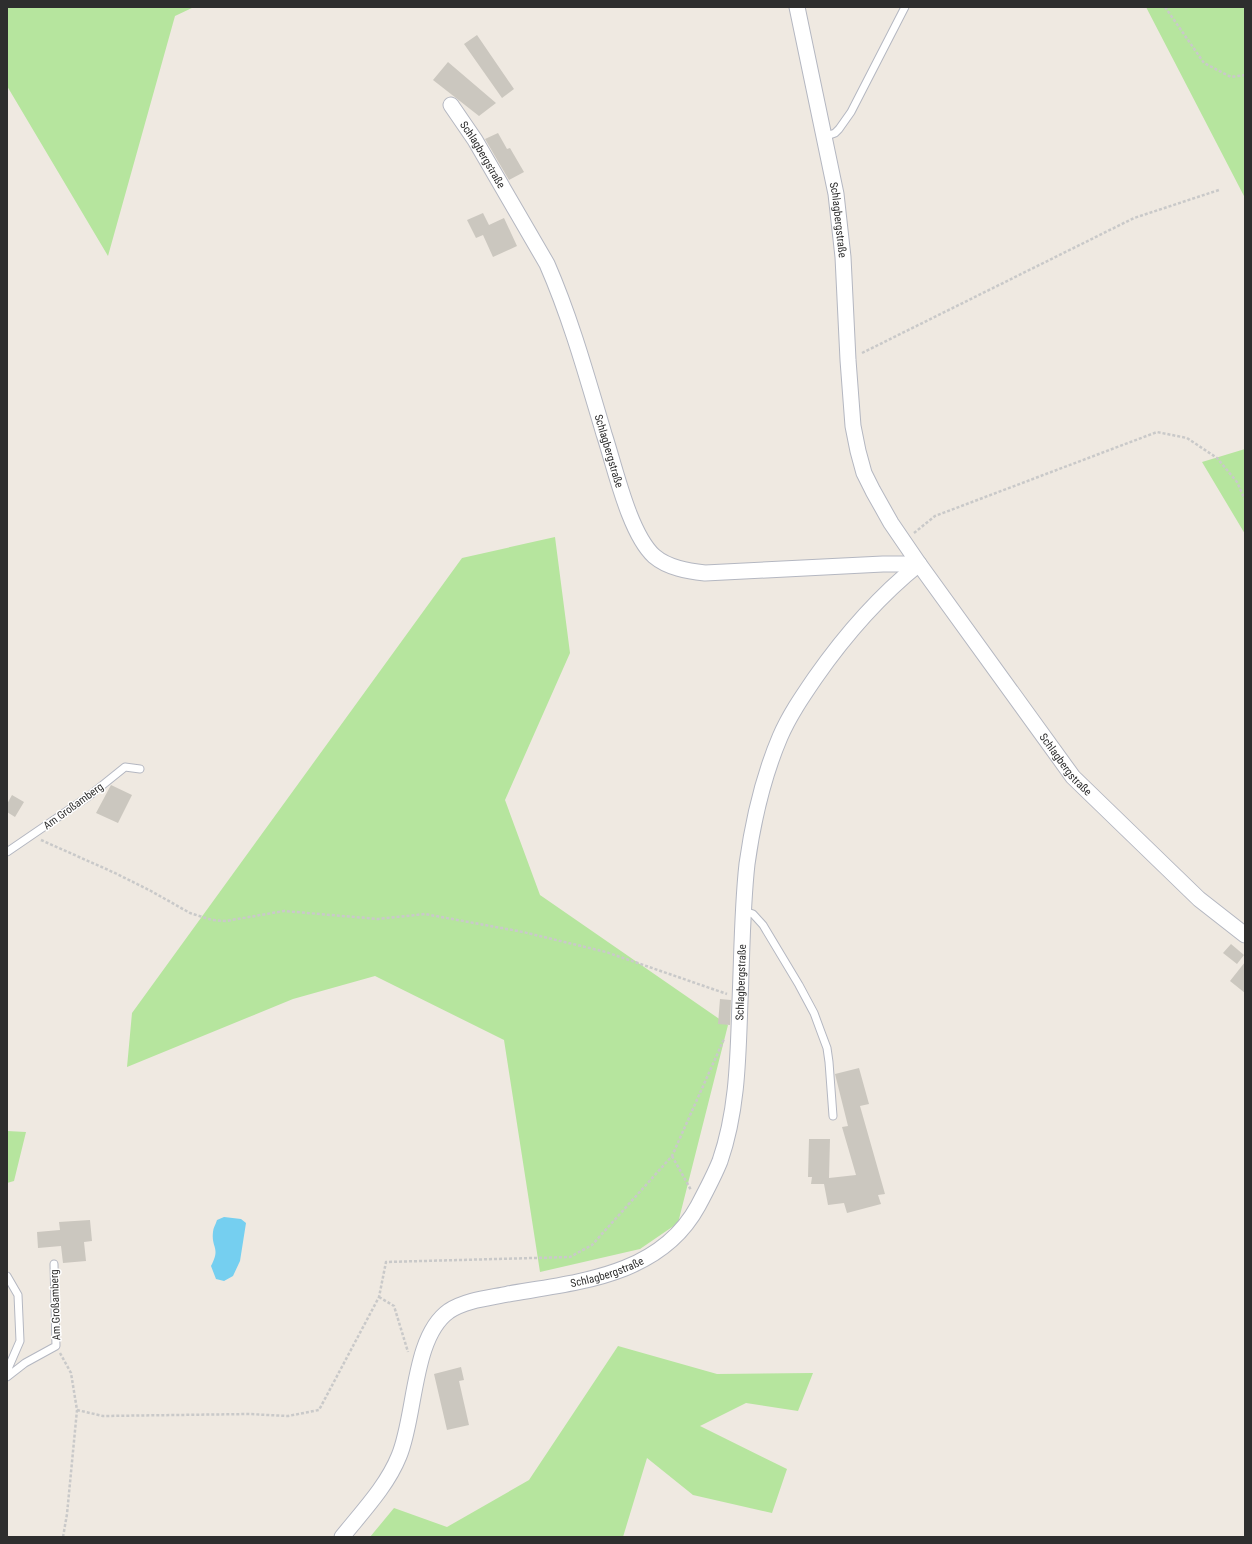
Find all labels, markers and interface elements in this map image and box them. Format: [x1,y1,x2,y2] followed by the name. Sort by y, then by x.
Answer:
[457,119,508,191] street label: Schlagbergstraße
[827,181,849,258] street label: Schlagbergstraße
[592,413,626,489] street label: Schlagbergstraße
[1037,731,1094,799] street label: Schlagbergstraße
[41,780,106,833] street label: Am Großamberg
[733,944,749,1021] street label: Schlagbergstraße
[569,1254,646,1290] street label: Schlagbergstraße
[48,1269,63,1341] street label: Am Großamberg

